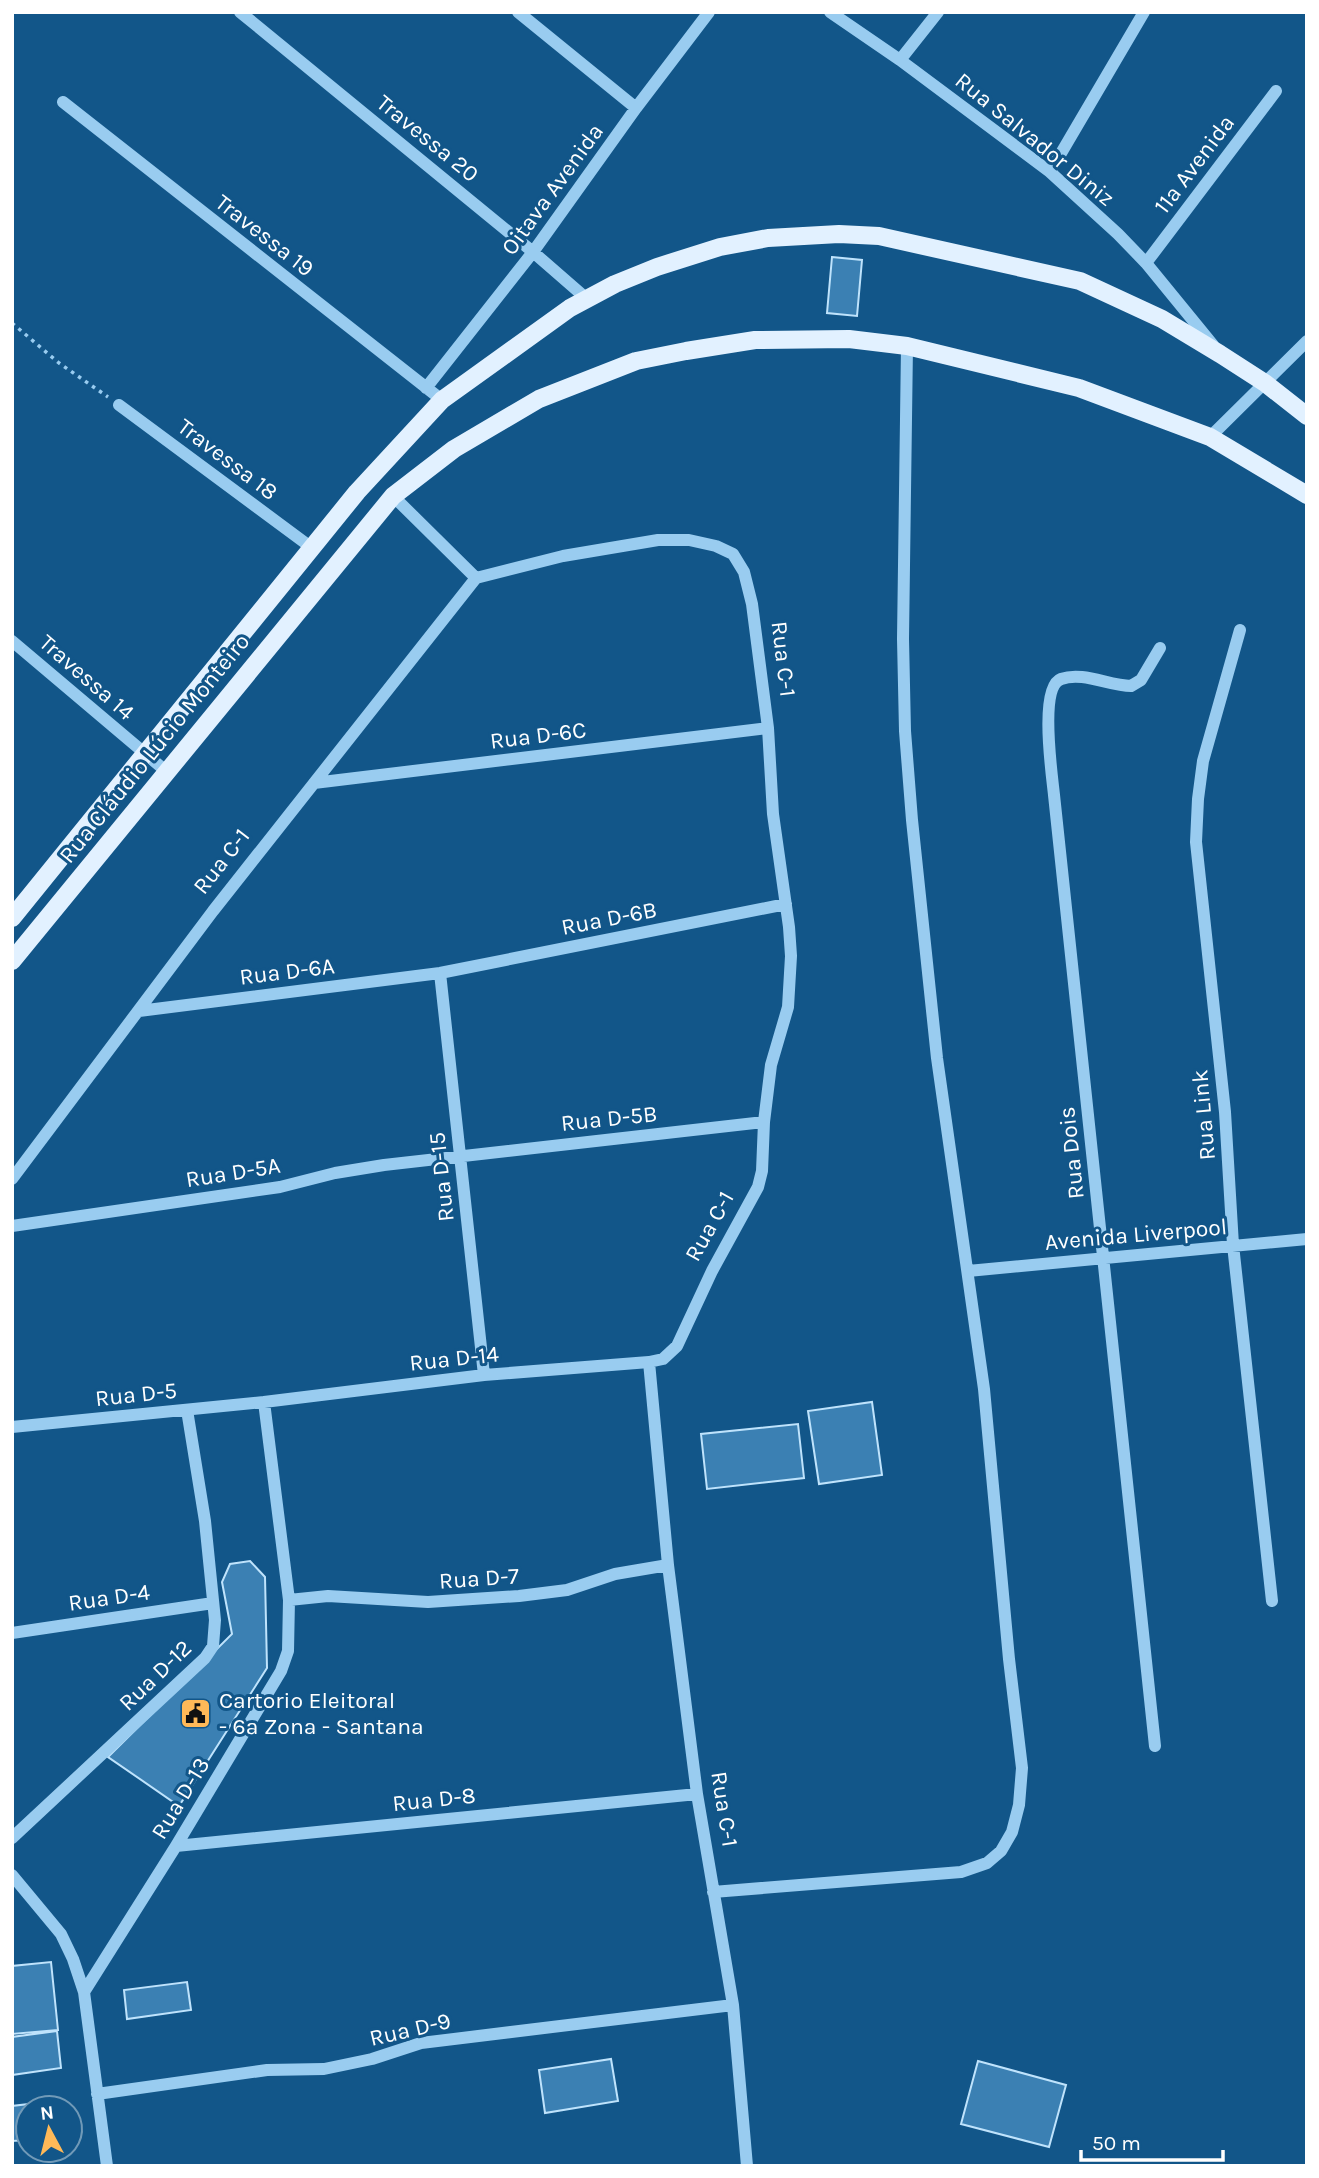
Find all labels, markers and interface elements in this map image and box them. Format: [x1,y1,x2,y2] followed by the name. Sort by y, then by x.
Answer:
[950,67,1120,212] street label: Rua Salvador Diniz
[371,89,484,188] street label: Travessa 20
[1149,110,1240,219] street label: 11ª Avenida
[496,118,609,260] street label: Oitava Avenida
[210,189,319,282] street label: Travessa 19
[172,413,283,506] street label: Travessa 18
[765,620,802,698] street label: Rua C-1
[53,628,255,868] street label: Rua Cláudio Lúcio Monteiro
[34,629,140,726] street label: Travessa 14
[488,716,588,755] street label: Rua D-6C
[187,823,255,900] street label: Rua C-1
[559,896,659,941] street label: Rua D-6B
[238,952,336,991] street label: Rua D-6A
[1186,1069,1221,1161] street label: Rua Link
[560,1100,659,1137] street label: Rua D-5B
[1053,1105,1090,1201] street label: Rua Dois
[423,1131,460,1223] street label: Rua D-15
[184,1152,282,1193] street label: Rua D-5A
[679,1187,740,1266] street label: Rua C-1
[1044,1213,1228,1256] street label: Avenida Liverpool
[408,1340,500,1377] street label: Rua D-14
[94,1377,178,1412] street label: Rua D-5
[438,1562,520,1595] street label: Rua D-7
[67,1578,152,1617] street label: Rua D-4
[114,1634,197,1716] street label: Rua D-12
[219,1687,424,1740] place label: Cartorio Eleitoral - 6ª Zona - Santana
[179,1696,213,1730] public building icon: Cartorio Eleitoral - 6ª Zona - Santana
[146,1753,215,1844] street label: Rua D-13
[705,1770,744,1849] street label: Rua C-1
[391,1782,477,1817] street label: Rua D-8
[367,2007,453,2052] street label: Rua D-9
[14,2094,84,2164] north arrow
[39,2101,55,2125] text: N
[1081,2118,1223,2162] scale bar
[1092,2131,1141,2155] text: 50 m

